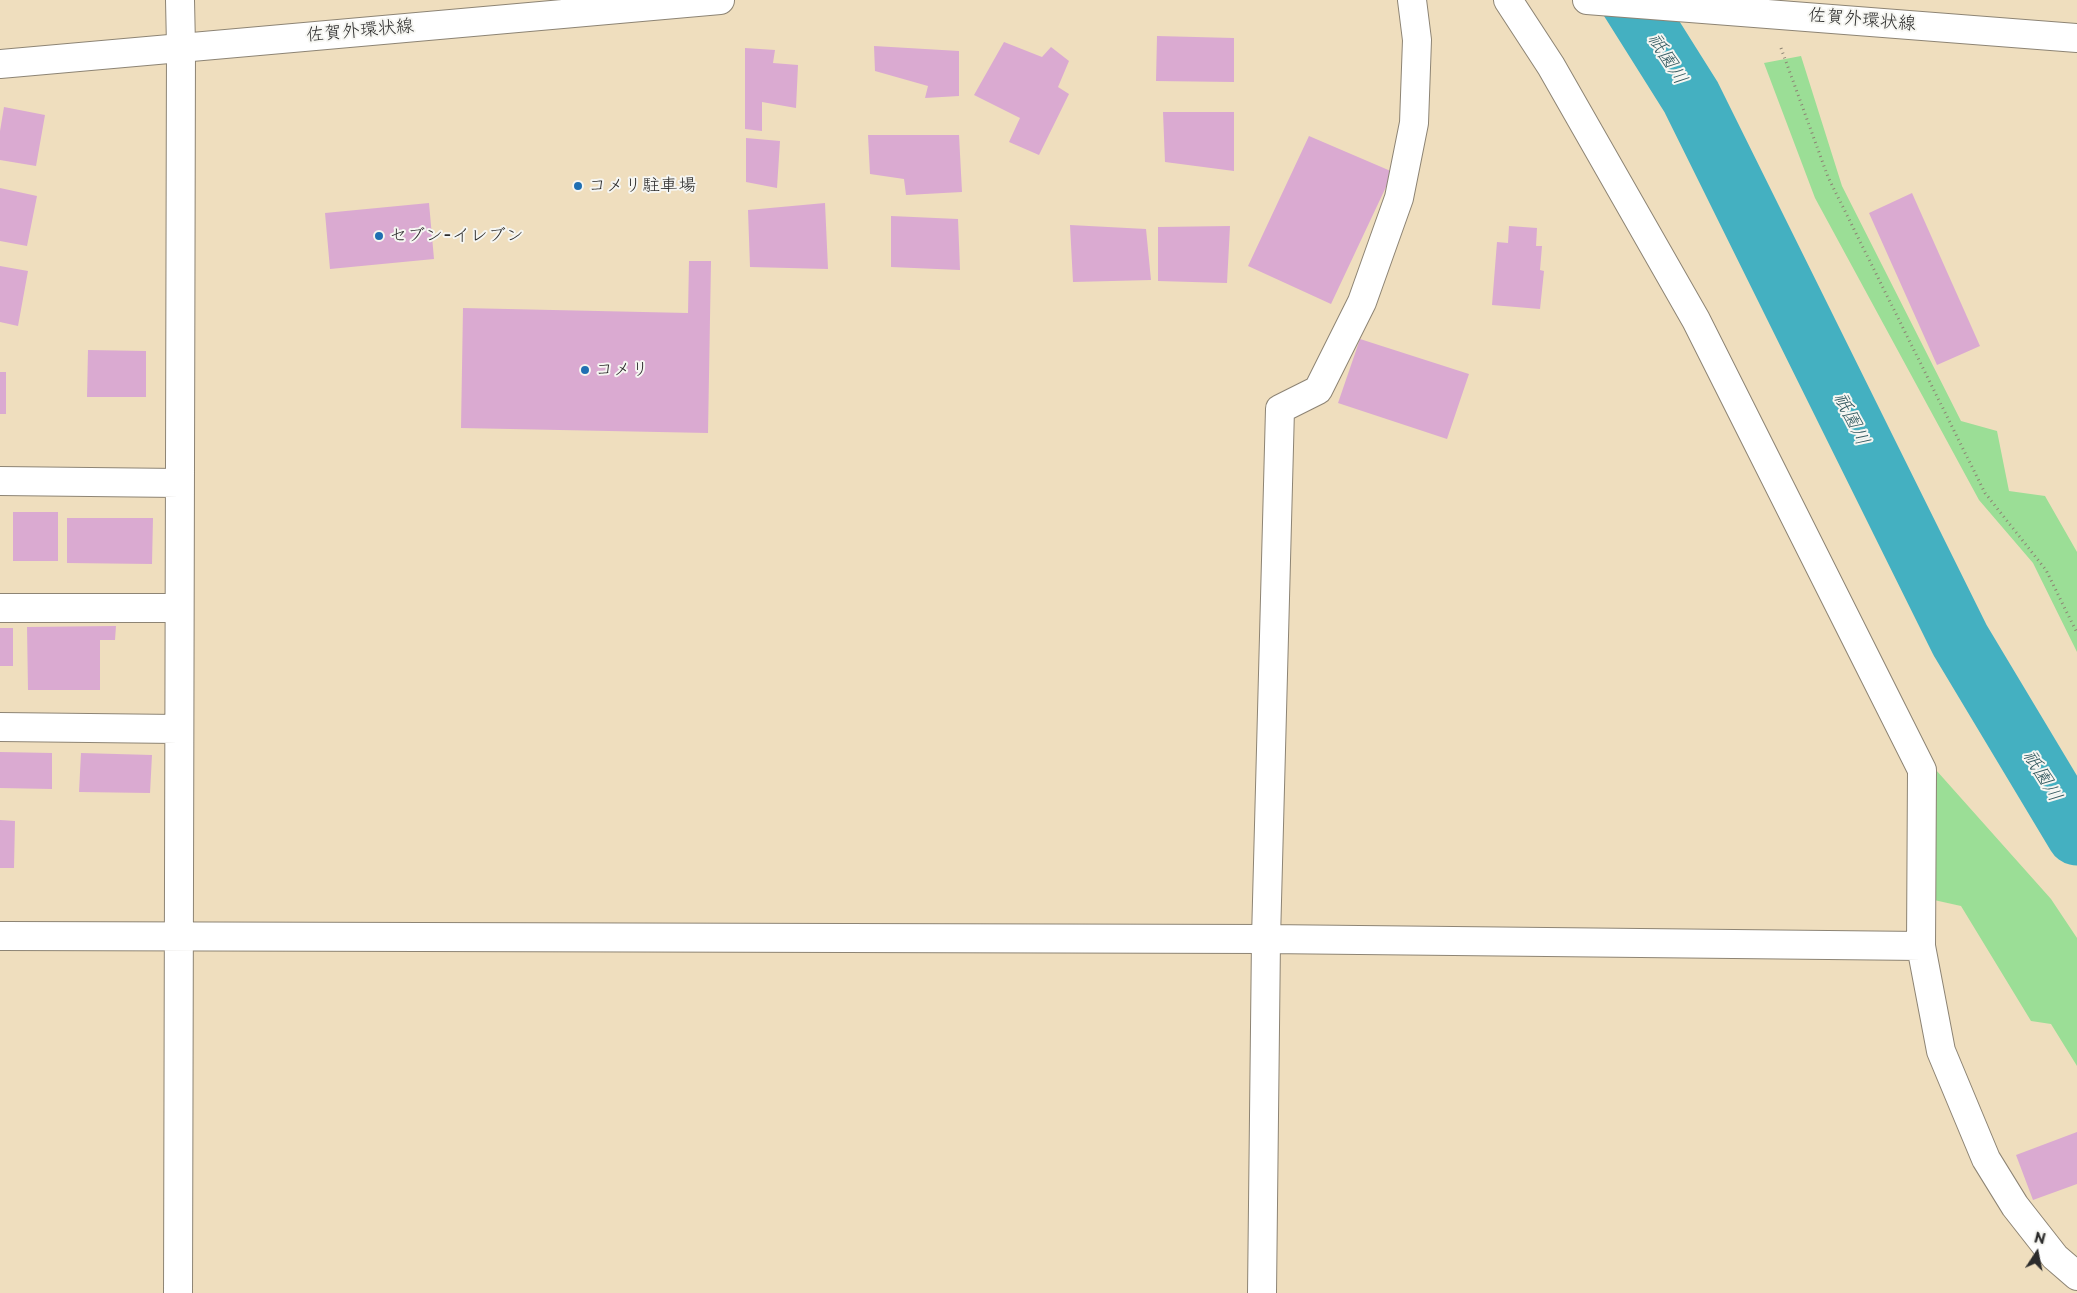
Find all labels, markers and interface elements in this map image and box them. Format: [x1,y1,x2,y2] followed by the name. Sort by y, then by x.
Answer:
[1807,5,1917,35] street label: 佐賀外環状線
[305,16,415,46] street label: 佐賀外環状線
[1642,29,1692,89] water label: 祇園川
[588,175,696,197] place label: コメリ駐車場
[572,180,584,192] marker: コメリ駐車場
[389,225,524,247] place label: セブン-イレブン
[373,230,385,242] marker: セブン-イレブン
[595,359,649,381] place label: コメリ
[579,364,591,376] marker: コメリ
[1828,388,1874,450] water label: 祇園川
[2018,746,2066,806] water label: 祇園川
[2033,1226,2047,1249] text: N
[2012,1228,2062,1278] north arrow

